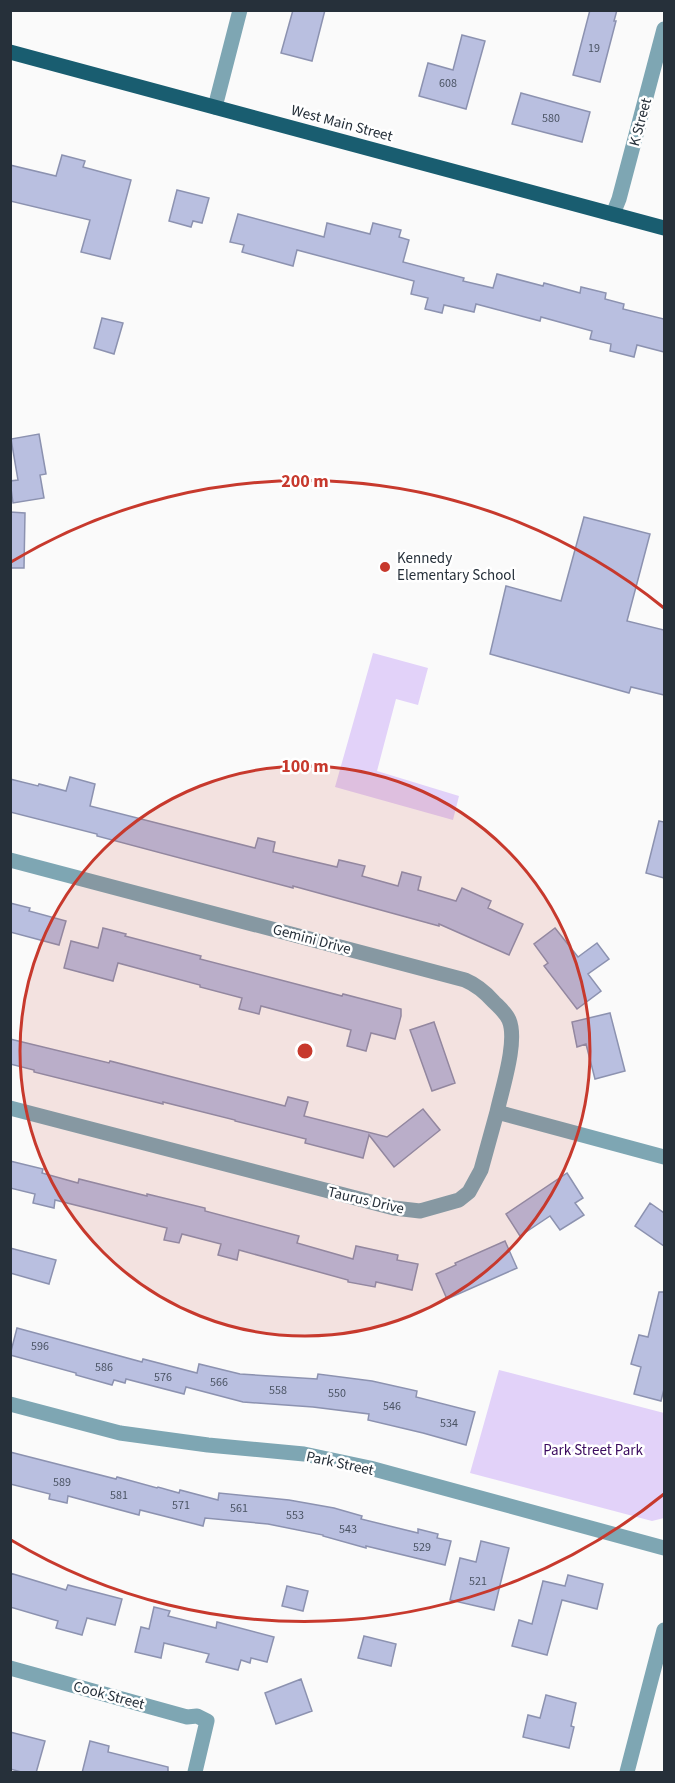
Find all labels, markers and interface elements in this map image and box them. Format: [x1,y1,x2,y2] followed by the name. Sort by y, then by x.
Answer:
[588,40,600,57] house number: 19
[439,75,457,92] house number: 608
[624,96,657,149] street label: K Street
[289,100,395,147] street label: West Main Street
[542,110,560,127] house number: 580
[281,469,329,494] text: 200 m
[397,548,515,586] place label: Kennedy Elementary School
[378,560,392,574] marker: Kennedy Elementary School
[281,754,329,779] text: 100 m
[270,919,353,960] street label: Gemini Drive
[295,1041,315,1061] centre of rings
[326,1182,406,1219] street label: Taurus Drive
[31,1338,49,1355] house number: 596
[95,1359,113,1376] house number: 586
[154,1369,172,1386] house number: 576
[210,1374,228,1391] house number: 566
[269,1382,287,1399] house number: 558
[328,1385,346,1402] house number: 550
[383,1398,401,1415] house number: 546
[440,1415,458,1432] house number: 534
[543,1440,643,1461] park label: Park Street Park
[304,1446,376,1481] street label: Park Street
[53,1474,71,1491] house number: 589
[110,1487,128,1504] house number: 581
[172,1497,190,1514] house number: 571
[230,1500,248,1517] house number: 561
[286,1507,304,1524] house number: 553
[339,1521,357,1538] house number: 543
[413,1539,431,1556] house number: 529
[469,1573,487,1590] house number: 521
[71,1676,147,1715] street label: Cook Street

